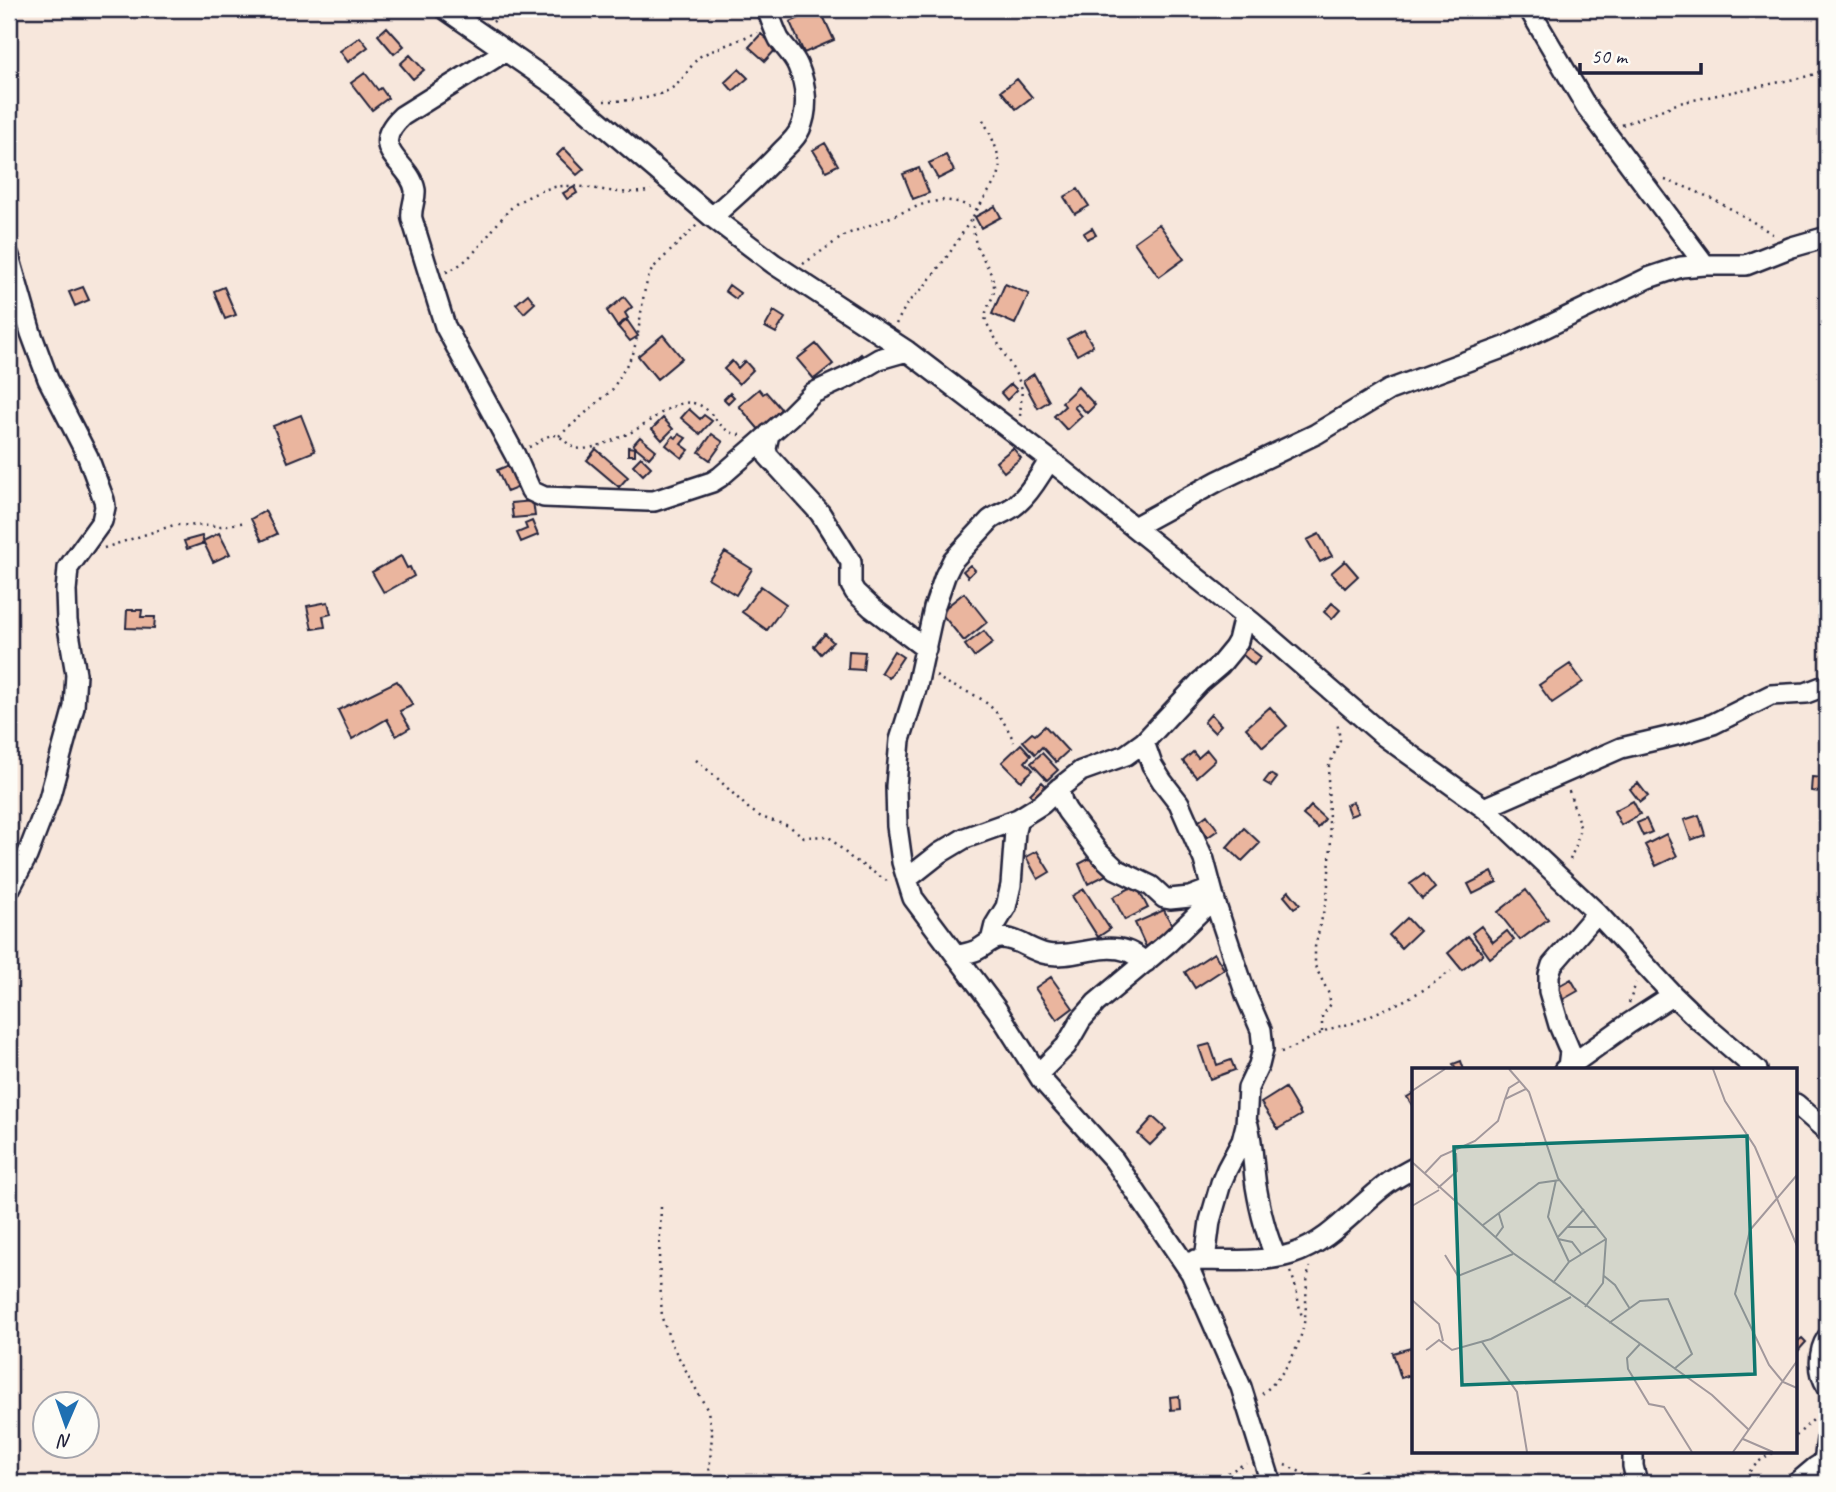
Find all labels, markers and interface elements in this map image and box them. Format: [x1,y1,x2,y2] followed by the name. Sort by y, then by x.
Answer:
[1580,32,1701,76] scale bar
[1591,43,1629,69] text: 50 m
[1412,1068,1798,1454] inset map
[32,1390,102,1460] north arrow
[56,1429,72,1453] text: N

